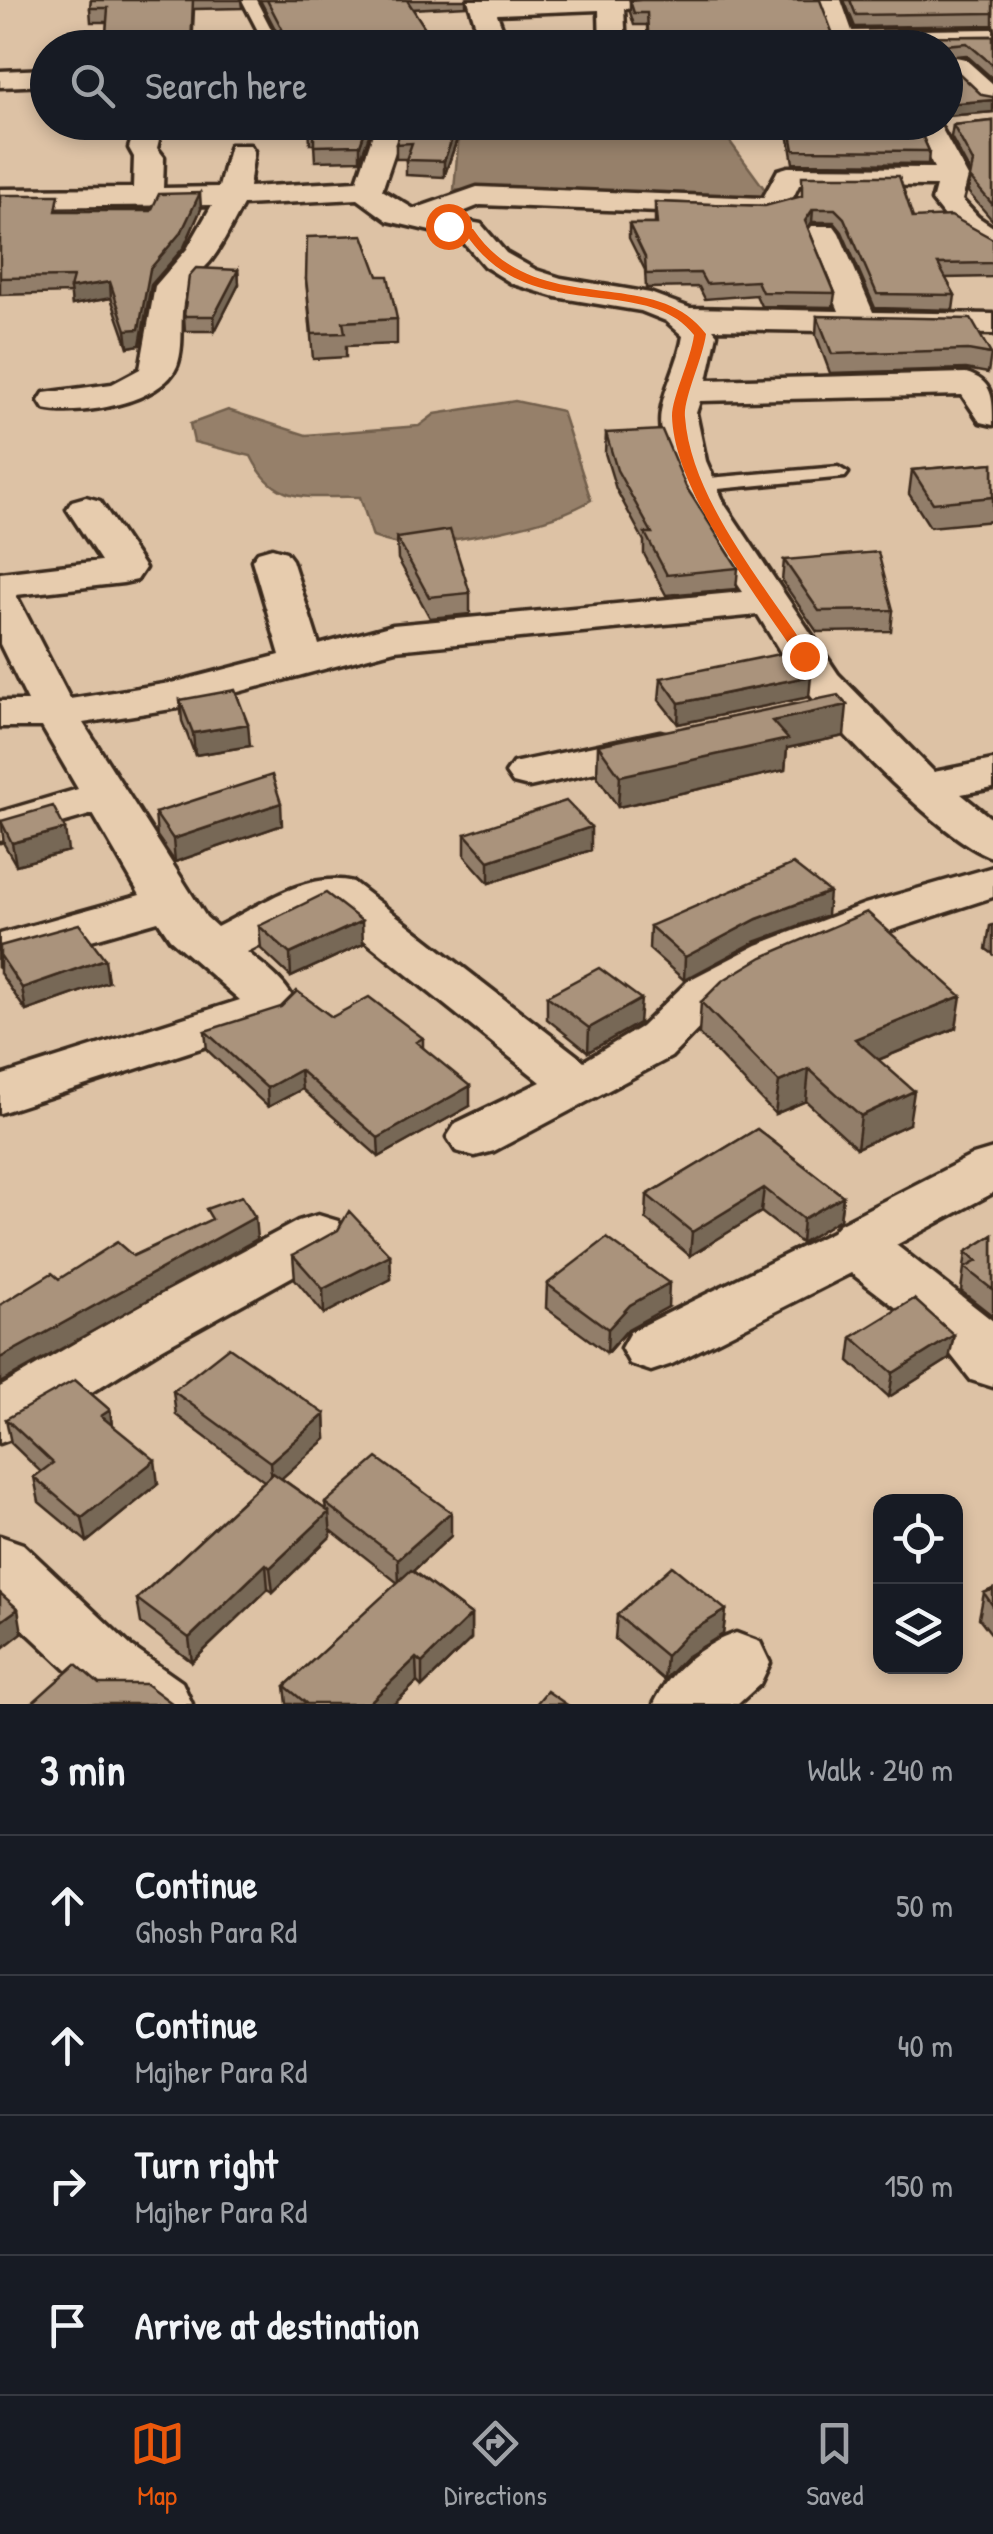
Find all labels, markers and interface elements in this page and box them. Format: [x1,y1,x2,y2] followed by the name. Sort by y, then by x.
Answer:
[30,30,963,140] search box
[65,58,120,113] icon: search
[145,59,307,111] text: Search here
[426,204,472,250] route start
[782,634,828,680] route end
[873,1494,963,1674] map controls
[873,1494,963,1584] button: locate
[873,1584,963,1674] button: layers
[40,1741,125,1798] text: 3 min
[807,1748,953,1791] text: Walk · 240 m
[135,1858,257,1910] text: Continue
[40,1878,95,1933] icon: ahead
[896,1884,953,1927] text: 50 m
[135,1910,297,1953] text: Ghosh Para Rd
[135,1998,257,2050] text: Continue
[40,2018,95,2073] icon: ahead
[898,2024,953,2067] text: 40 m
[135,2050,307,2093] text: Majher Para Rd
[135,2138,278,2190] text: Turn right
[40,2158,95,2213] icon: right
[884,2164,953,2207] text: 150 m
[135,2190,307,2233] text: Majher Para Rd
[40,2298,95,2353] icon: arrive
[135,2299,419,2351] text: Arrive at destination
[130,2416,185,2514] tab: Map
[444,2416,547,2514] tab: Directions
[806,2416,863,2514] tab: Saved

